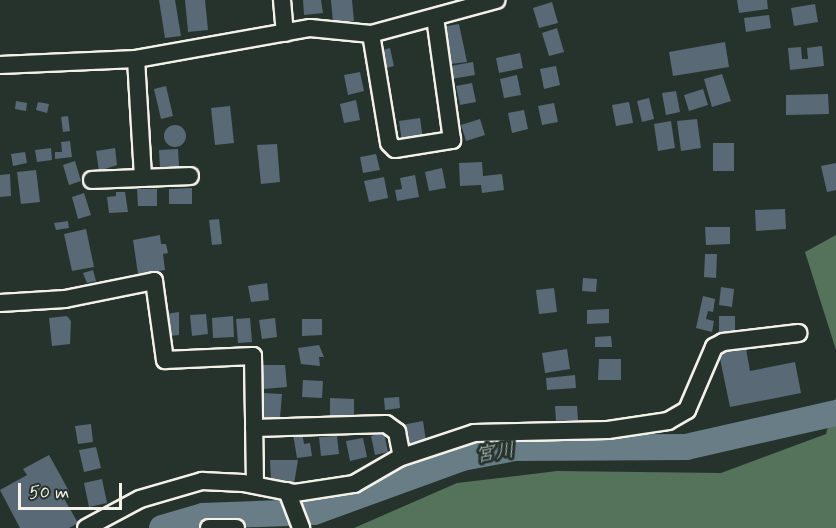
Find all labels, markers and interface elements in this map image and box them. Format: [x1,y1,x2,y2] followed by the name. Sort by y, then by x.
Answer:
[473,438,517,468] water label: 宮川
[21,471,124,509] scale bar
[29,481,69,505] text: 50 m

